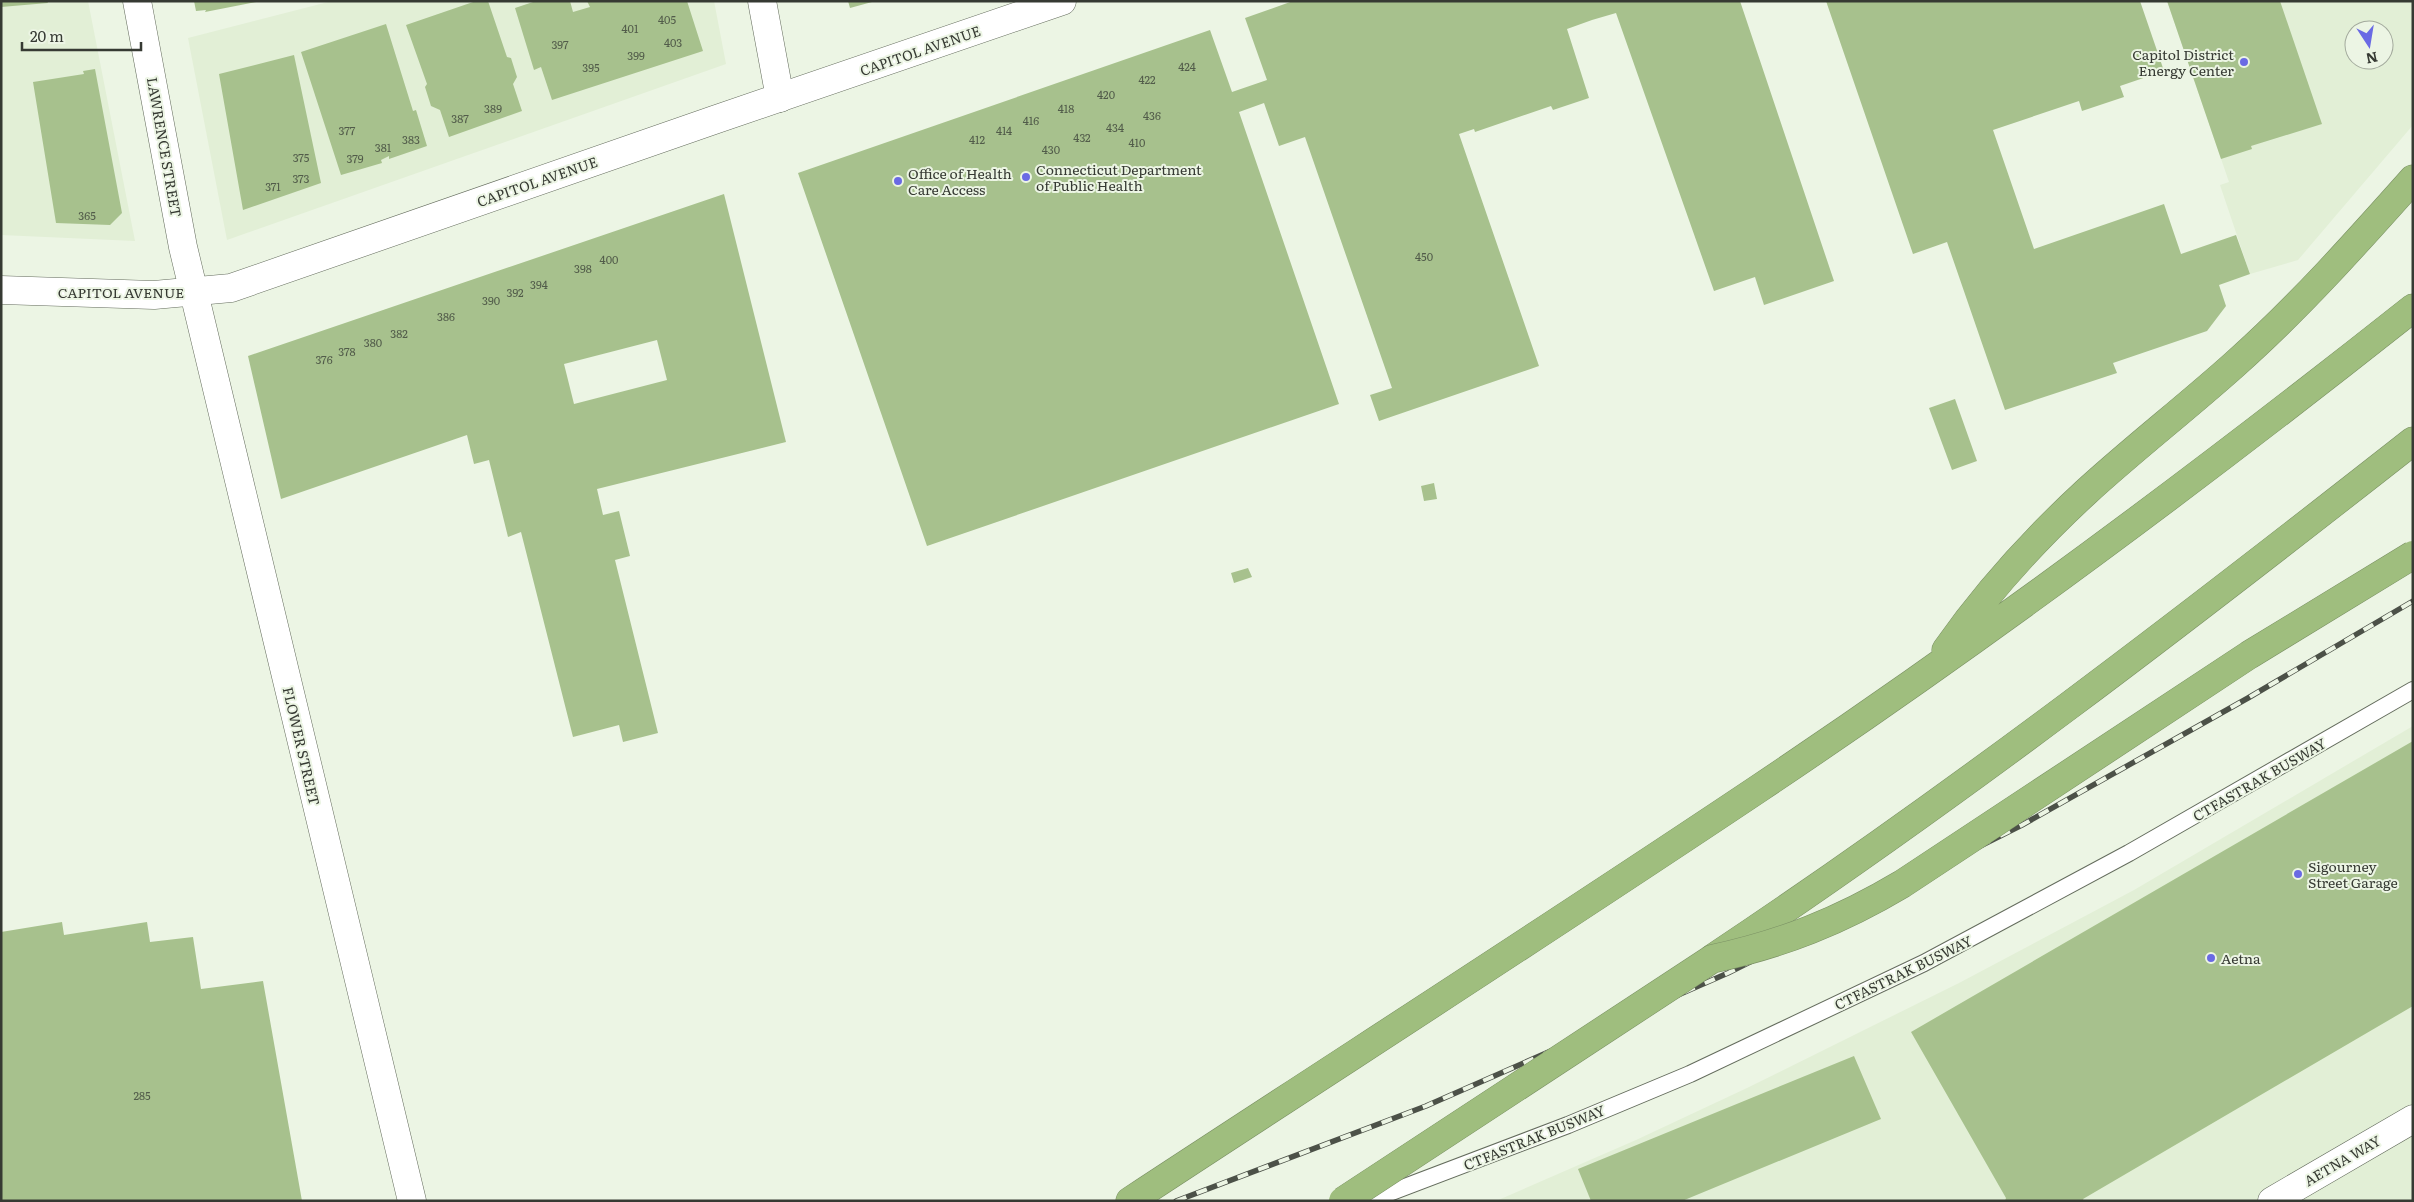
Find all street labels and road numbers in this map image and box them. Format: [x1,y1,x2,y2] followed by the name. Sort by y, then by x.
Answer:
[857,20,983,80] street label: CAPITOL AVENUE
[143,75,187,219] street label: LAWRENCE STREET
[474,151,600,211] street label: CAPITOL AVENUE
[58,282,184,302] street label: CAPITOL AVENUE
[279,685,325,807] street label: FLOWER STREET
[2189,733,2329,825] street label: CTFASTRAK BUSWAY
[1831,930,1975,1014] street label: CTFASTRAK BUSWAY
[1460,1099,1608,1175] street label: CTFASTRAK BUSWAY
[2300,1130,2384,1190] street label: AETNA WAY

